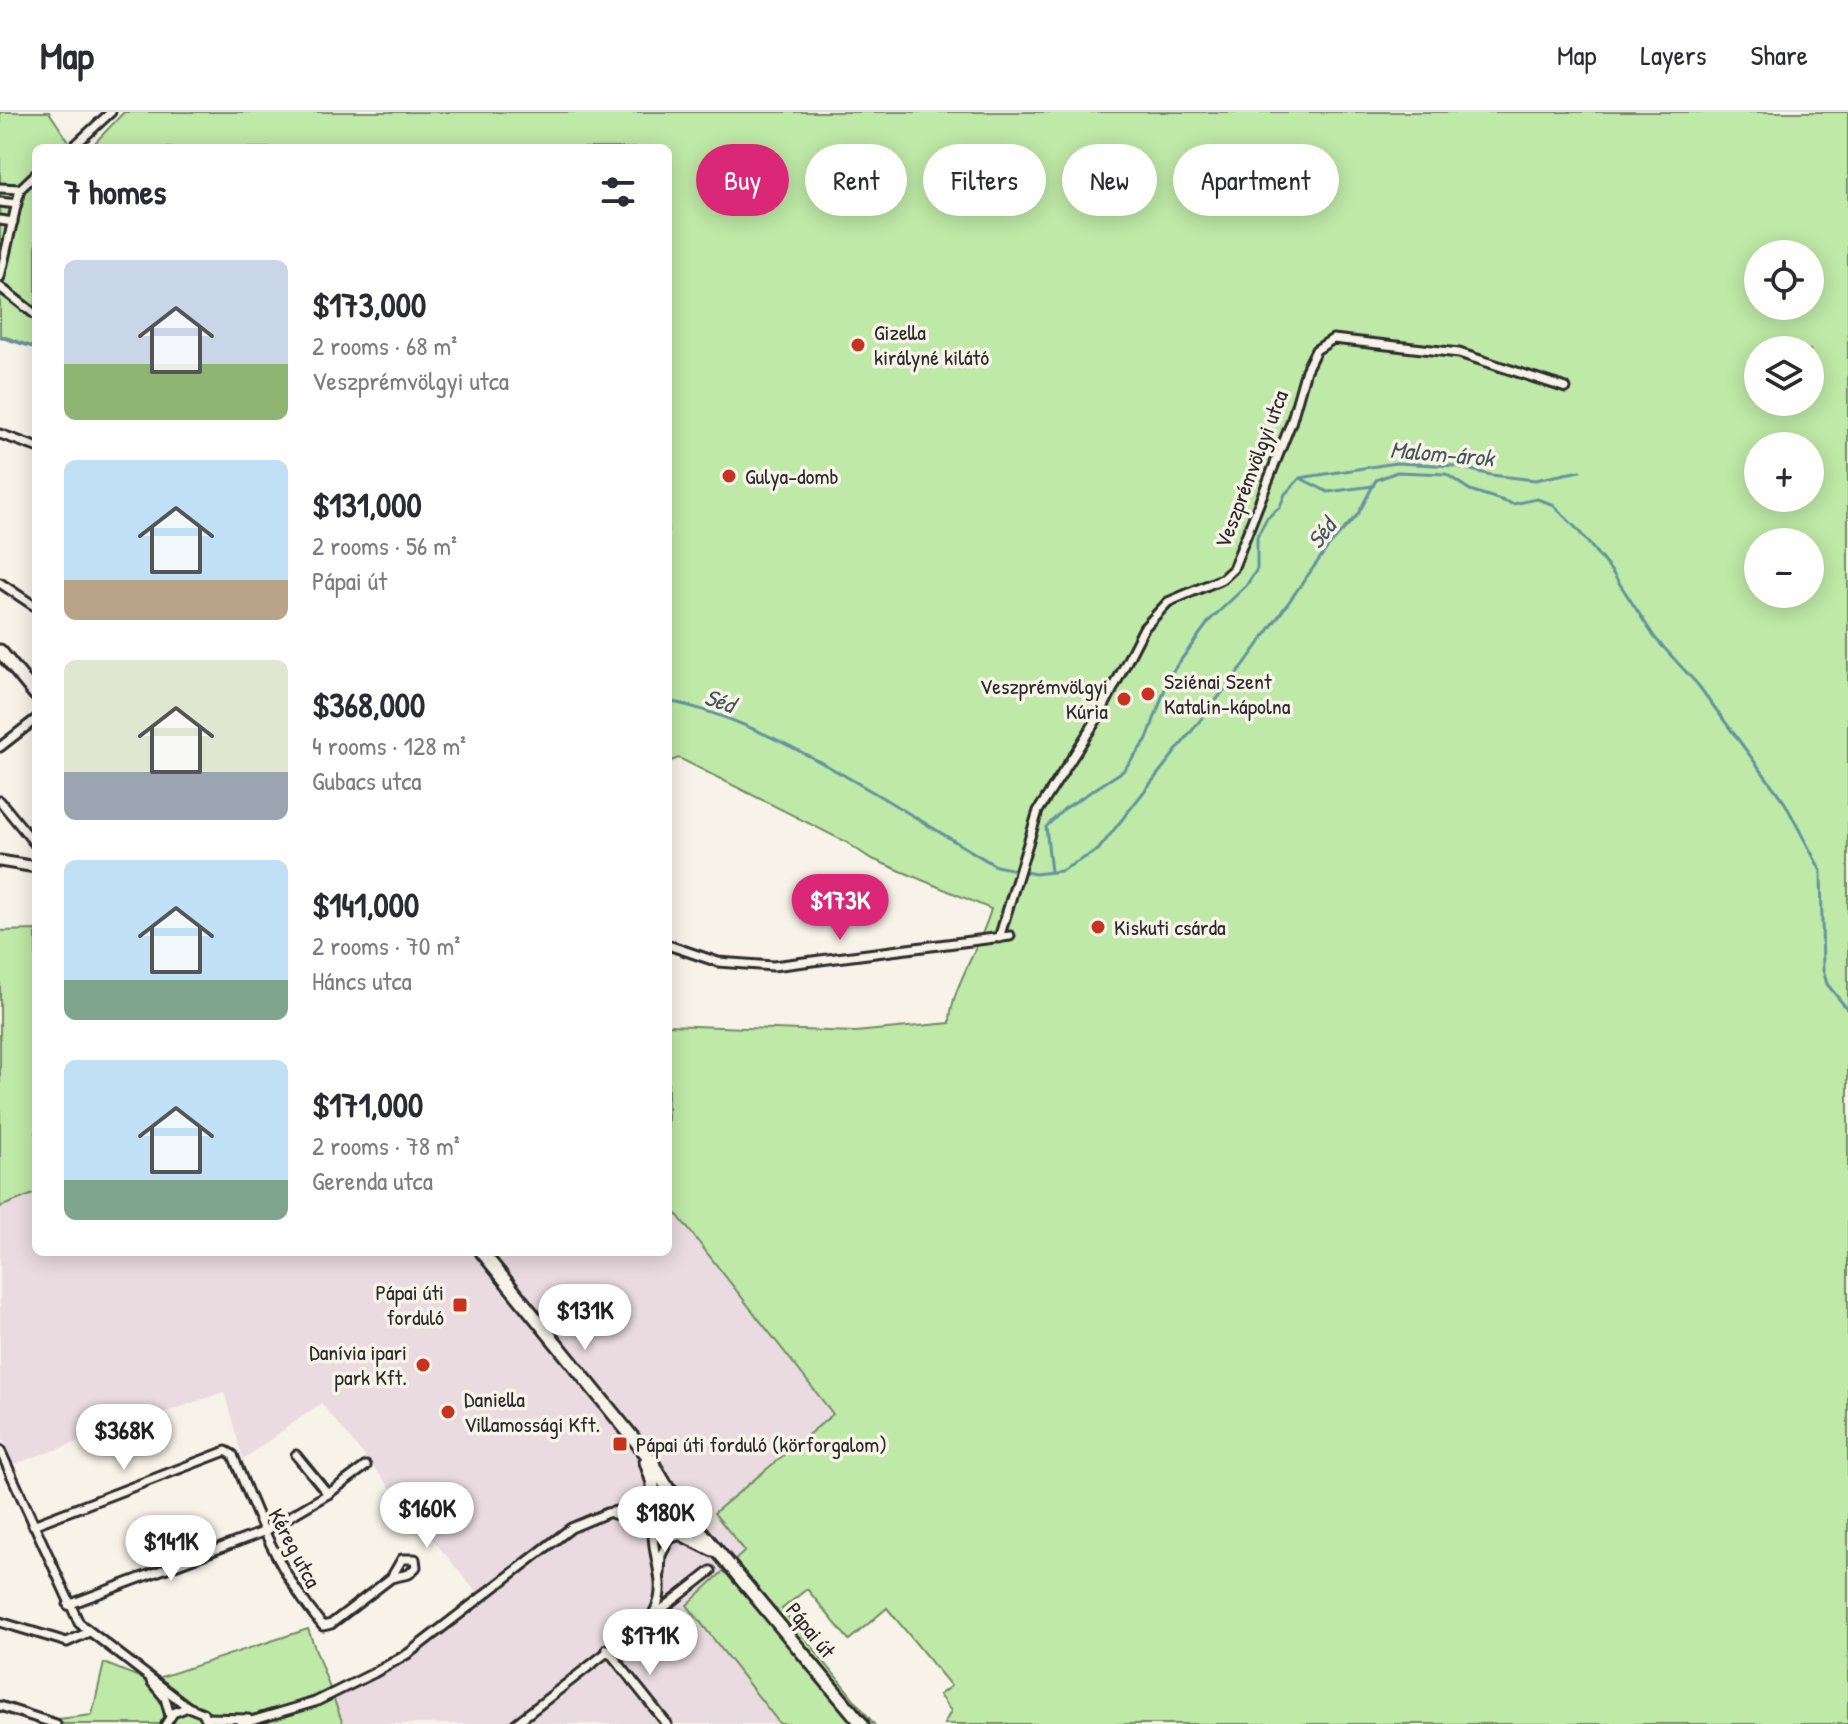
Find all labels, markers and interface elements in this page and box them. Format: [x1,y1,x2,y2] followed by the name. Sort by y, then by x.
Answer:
[40,29,94,81] text: Map
[1557,36,1597,74] text: Map
[1641,36,1706,74] text: Layers
[1750,36,1808,74] text: Share
[696,144,789,216] chip: Buy
[805,144,907,216] chip: Rent
[923,144,1046,216] chip: Filters
[1062,144,1157,216] chip: New
[1173,144,1339,216] chip: Apartment
[64,169,166,215] text: 7 homes
[596,170,640,214] icon: filters
[1744,240,1824,608] map controls
[1744,240,1824,320] button: locate
[312,282,426,328] text: $173,000
[128,292,224,388] icon: home
[874,317,989,372] place label: Gizella királyné kilátó
[312,328,457,363] text: 2 rooms · 68 m²
[849,336,867,354] marker: Gizella királyné kilátó
[1744,336,1824,416] button: layers
[312,363,509,398] text: Veszprémvölgyi utca
[1207,385,1295,552] street label: Veszprémvölgyi utca
[1744,432,1824,512] button: +
[1389,433,1497,474] water label: Malom-árok
[745,461,839,491] place label: Gulya-domb
[720,467,738,485] marker: Gulya-domb
[312,482,422,528] text: $131,000
[128,492,224,588] icon: home
[1299,509,1345,555] water label: Séd
[312,528,457,563] text: 2 rooms · 56 m²
[1744,528,1824,608] button: −
[312,563,387,598] text: Pápai út
[1164,666,1291,721] place label: Sziénai Szent Katalin-kápolna
[980,671,1108,726] place label: Veszprémvölgyi Kúria
[701,680,743,721] water label: Séd
[312,682,425,728] text: $368,000
[1139,685,1157,703] marker: Sziénai Szent Katalin-kápolna
[1115,690,1133,708] marker: Veszprémvölgyi Kúria
[128,692,224,788] icon: home
[312,728,466,763] text: 4 rooms · 128 m²
[312,763,422,798] text: Gubacs utca
[784,874,896,942] pin: $173K
[312,882,419,928] text: $141,000
[810,882,870,917] text: $173K
[128,892,224,988] icon: home
[1114,912,1226,942] place label: Kiskuti csárda
[1089,918,1107,936] marker: Kiskuti csárda
[312,928,460,963] text: 2 rooms · 70 m²
[312,963,412,998] text: Háncs utca
[312,1082,423,1128] text: $171,000
[128,1092,224,1188] icon: home
[312,1128,460,1163] text: 2 rooms · 78 m²
[312,1163,433,1198] text: Gerenda utca
[375,1277,444,1332] place label: Pápai úti forduló
[529,1284,641,1352] pin: $131K
[556,1292,614,1327] text: $131K
[451,1296,469,1314] marker: Pápai úti forduló
[309,1337,407,1392] place label: Danívia ipari park Kft.
[414,1356,432,1374] marker: Danívia ipari park Kft.
[464,1384,600,1439] place label: Daniella Villamossági Kft.
[439,1403,457,1421] marker: Daniella Villamossági Kft.
[68,1404,180,1472] pin: $368K
[94,1412,154,1447] text: $368K
[636,1429,887,1459] place label: Pápai úti forduló (körforgalom)
[611,1435,629,1453] marker: Pápai úti forduló (körforgalom)
[371,1482,483,1550] pin: $160K
[609,1486,721,1554] pin: $180K
[398,1490,456,1525] text: $160K
[635,1494,695,1529] text: $180K
[262,1503,329,1593] street label: Kéreg utca
[115,1515,227,1583] pin: $141K
[143,1523,199,1558] text: $141K
[779,1596,843,1664] street label: Pápai út
[594,1609,706,1677] pin: $171K
[621,1617,679,1652] text: $171K

